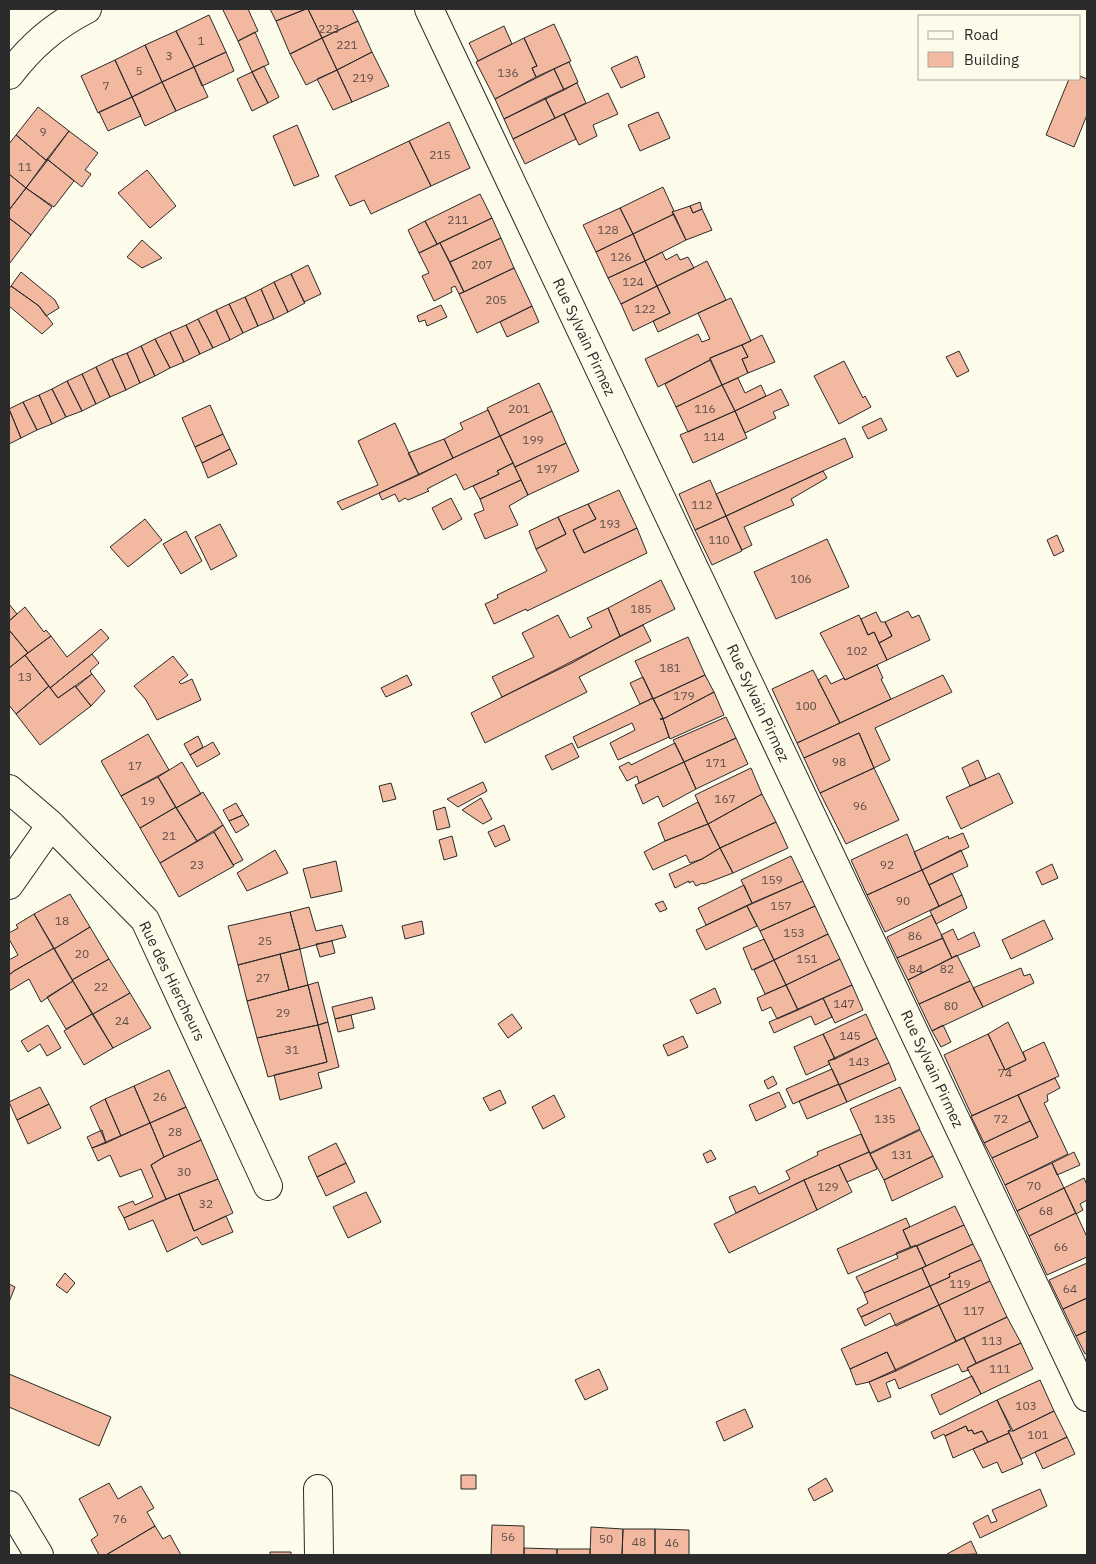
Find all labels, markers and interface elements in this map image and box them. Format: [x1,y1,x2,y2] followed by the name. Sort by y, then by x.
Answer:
[918,15,1081,80] legend
[318,21,340,36] house number: 223
[964,25,999,44] text: Road
[197,33,205,48] house number: 1
[336,37,358,52] house number: 221
[165,48,173,63] house number: 3
[964,50,1019,69] text: Building
[135,63,143,78] house number: 5
[497,65,519,80] house number: 136
[352,70,374,85] house number: 219
[102,78,110,93] house number: 7
[39,124,47,139] house number: 9
[429,147,451,162] house number: 215
[18,159,32,174] house number: 11
[447,212,469,227] house number: 211
[597,222,619,237] house number: 128
[610,249,632,264] house number: 126
[471,257,493,272] house number: 207
[622,274,644,289] house number: 124
[549,275,620,399] street label: Rue Sylvain Pirmez
[485,292,507,307] house number: 205
[634,301,656,316] house number: 122
[508,401,530,416] house number: 201
[694,401,716,416] house number: 116
[703,429,725,444] house number: 114
[522,432,544,447] house number: 199
[536,461,558,476] house number: 197
[691,497,713,512] house number: 112
[599,516,621,531] house number: 193
[708,532,730,547] house number: 110
[790,571,812,586] house number: 106
[630,601,652,616] house number: 185
[723,641,794,765] street label: Rue Sylvain Pirmez
[846,643,868,658] house number: 102
[659,660,681,675] house number: 181
[18,669,32,684] house number: 13
[673,688,695,703] house number: 179
[795,698,817,713] house number: 100
[832,754,846,769] house number: 98
[705,755,727,770] house number: 171
[128,758,142,773] house number: 17
[714,791,736,806] house number: 167
[141,793,155,808] house number: 19
[853,798,867,813] house number: 96
[162,828,176,843] house number: 21
[190,857,204,872] house number: 23
[880,857,894,872] house number: 92
[761,872,783,887] house number: 159
[896,893,910,908] house number: 90
[770,898,792,913] house number: 157
[55,913,69,928] house number: 18
[135,918,210,1044] street label: Rue des Hiercheurs
[783,925,805,940] house number: 153
[908,928,922,943] house number: 86
[258,933,272,948] house number: 25
[75,946,89,961] house number: 20
[796,951,818,966] house number: 151
[909,961,923,976] house number: 84
[940,961,954,976] house number: 82
[256,970,270,985] house number: 27
[94,979,108,994] house number: 22
[833,996,855,1011] house number: 147
[944,998,958,1013] house number: 80
[276,1005,290,1020] house number: 29
[897,1007,968,1131] street label: Rue Sylvain Pirmez
[115,1013,129,1028] house number: 24
[839,1028,861,1043] house number: 145
[285,1042,299,1057] house number: 31
[848,1054,870,1069] house number: 143
[998,1065,1012,1080] house number: 74
[153,1089,167,1104] house number: 26
[874,1111,896,1126] house number: 135
[994,1111,1008,1126] house number: 72
[168,1124,182,1139] house number: 28
[891,1147,913,1162] house number: 131
[177,1164,191,1179] house number: 30
[1027,1178,1041,1193] house number: 70
[817,1179,839,1194] house number: 129
[199,1196,213,1211] house number: 32
[1039,1203,1053,1218] house number: 68
[1054,1239,1068,1254] house number: 66
[949,1276,971,1291] house number: 119
[1063,1281,1077,1296] house number: 64
[963,1303,985,1318] house number: 117
[981,1333,1003,1348] house number: 113
[989,1361,1011,1376] house number: 111
[1015,1398,1037,1413] house number: 103
[1027,1427,1049,1442] house number: 101
[113,1511,127,1526] house number: 76
[501,1529,515,1544] house number: 56
[599,1531,613,1546] house number: 50
[632,1534,646,1549] house number: 48
[665,1535,679,1550] house number: 46

